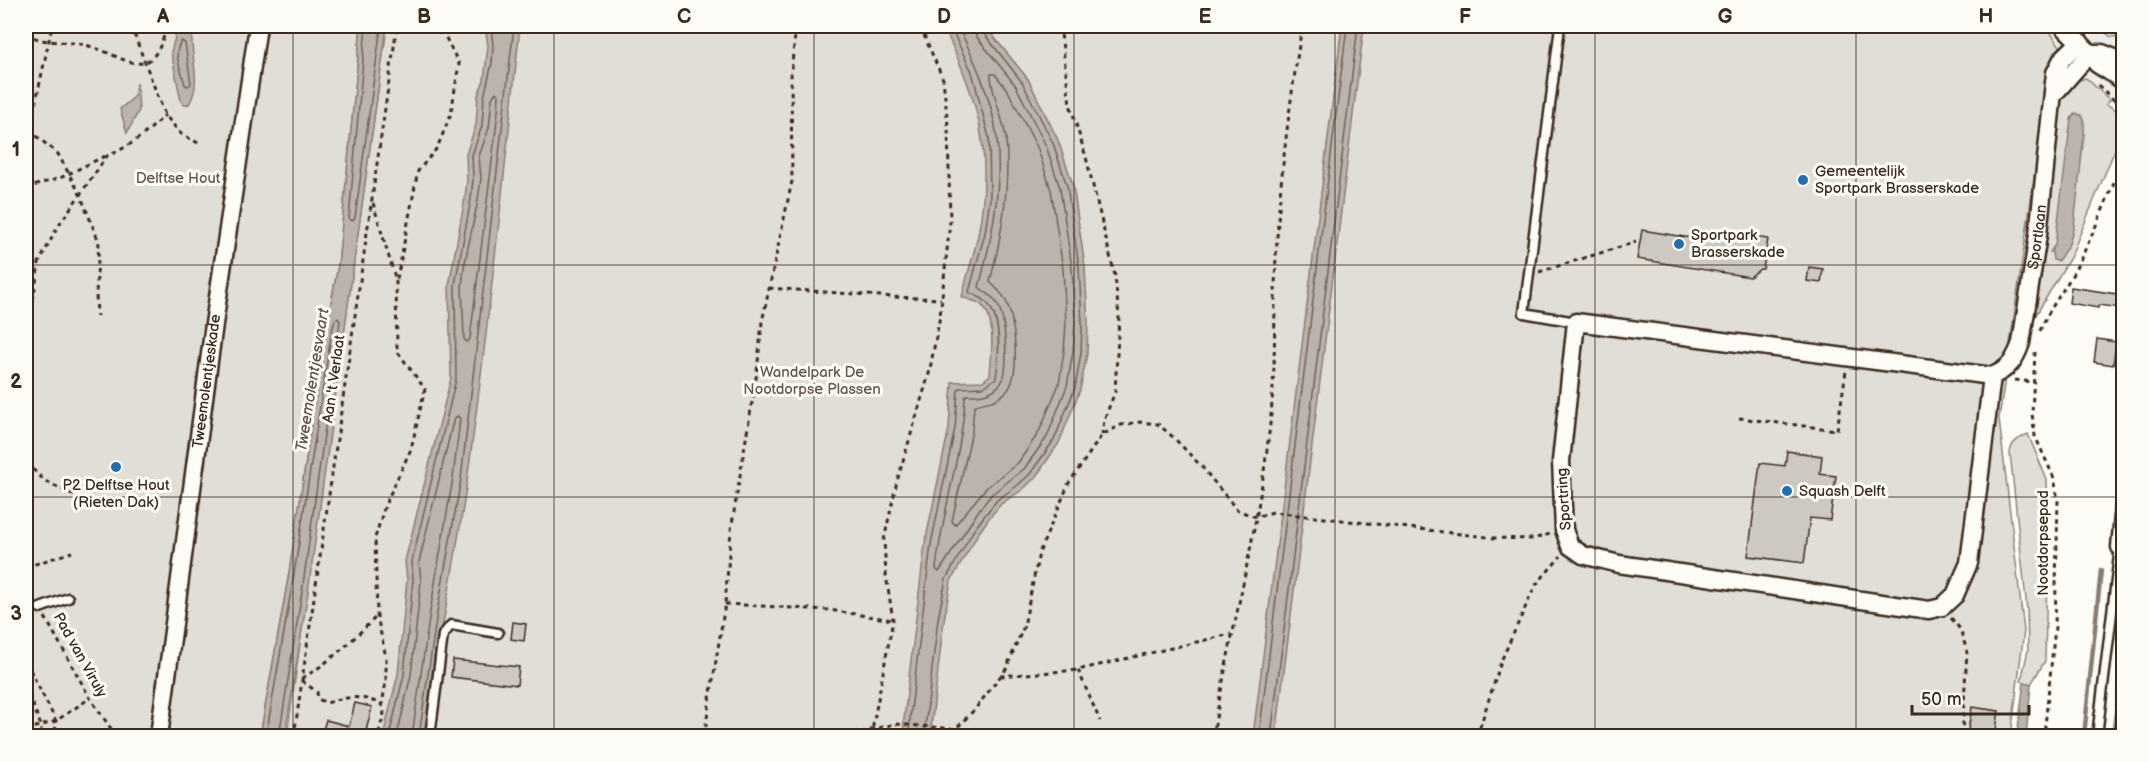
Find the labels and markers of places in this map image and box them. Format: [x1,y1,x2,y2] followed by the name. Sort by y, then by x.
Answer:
[1815,162,1979,198] place label: Gemeentelijk Sportpark Brasserskade
[1796,173,1810,187] marker: Gemeentelijk Sportpark Brasserskade
[1691,226,1785,262] place label: Sportpark Brasserskade
[1672,237,1686,251] marker: Sportpark Brasserskade
[109,460,123,474] marker: P2 Delftse Hout (Rieten Dak)
[62,476,170,512] place label: P2 Delftse Hout (Rieten Dak)
[1799,482,1886,501] place label: Squash Delft
[1780,484,1794,498] marker: Squash Delft

